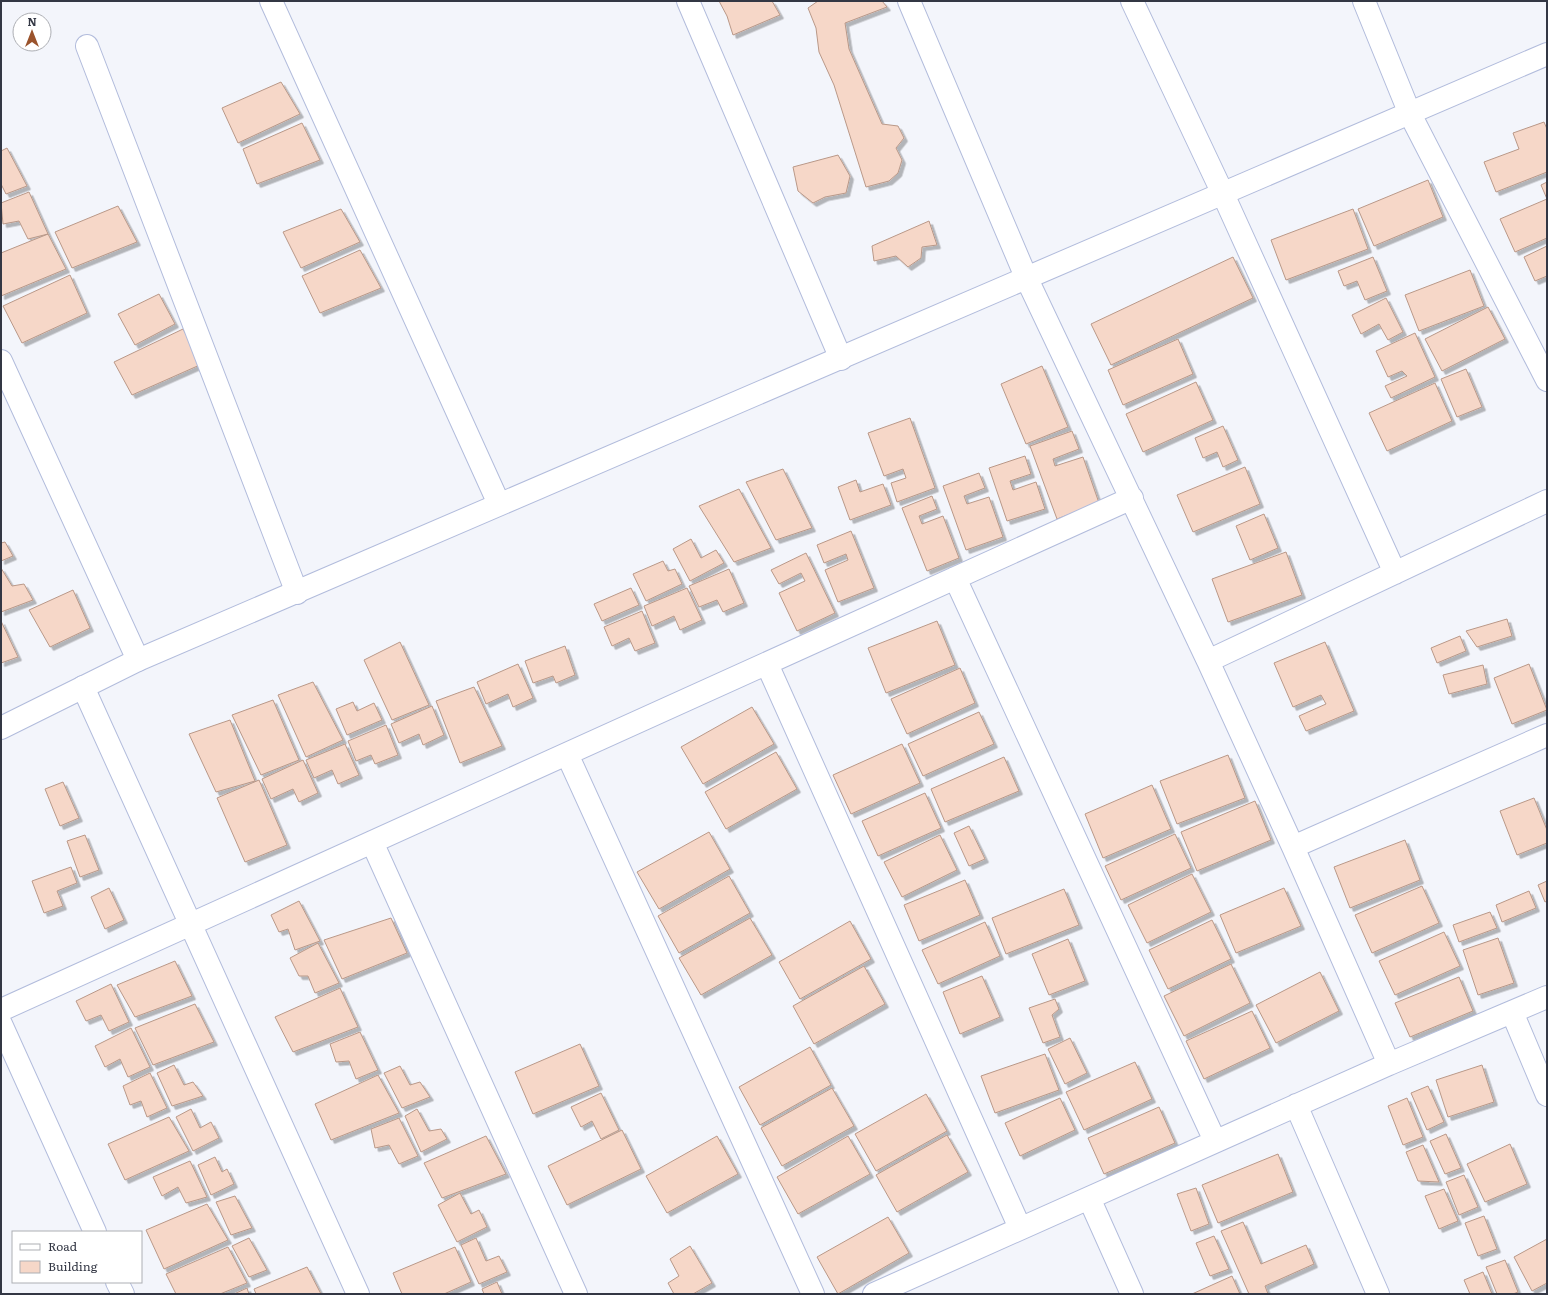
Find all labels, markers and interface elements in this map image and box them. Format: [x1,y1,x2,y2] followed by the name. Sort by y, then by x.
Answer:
[12,12,52,52] north arrow
[27,13,37,29] text: N
[12,1231,142,1283] legend
[48,1237,78,1255] text: Road
[48,1257,98,1275] text: Building

